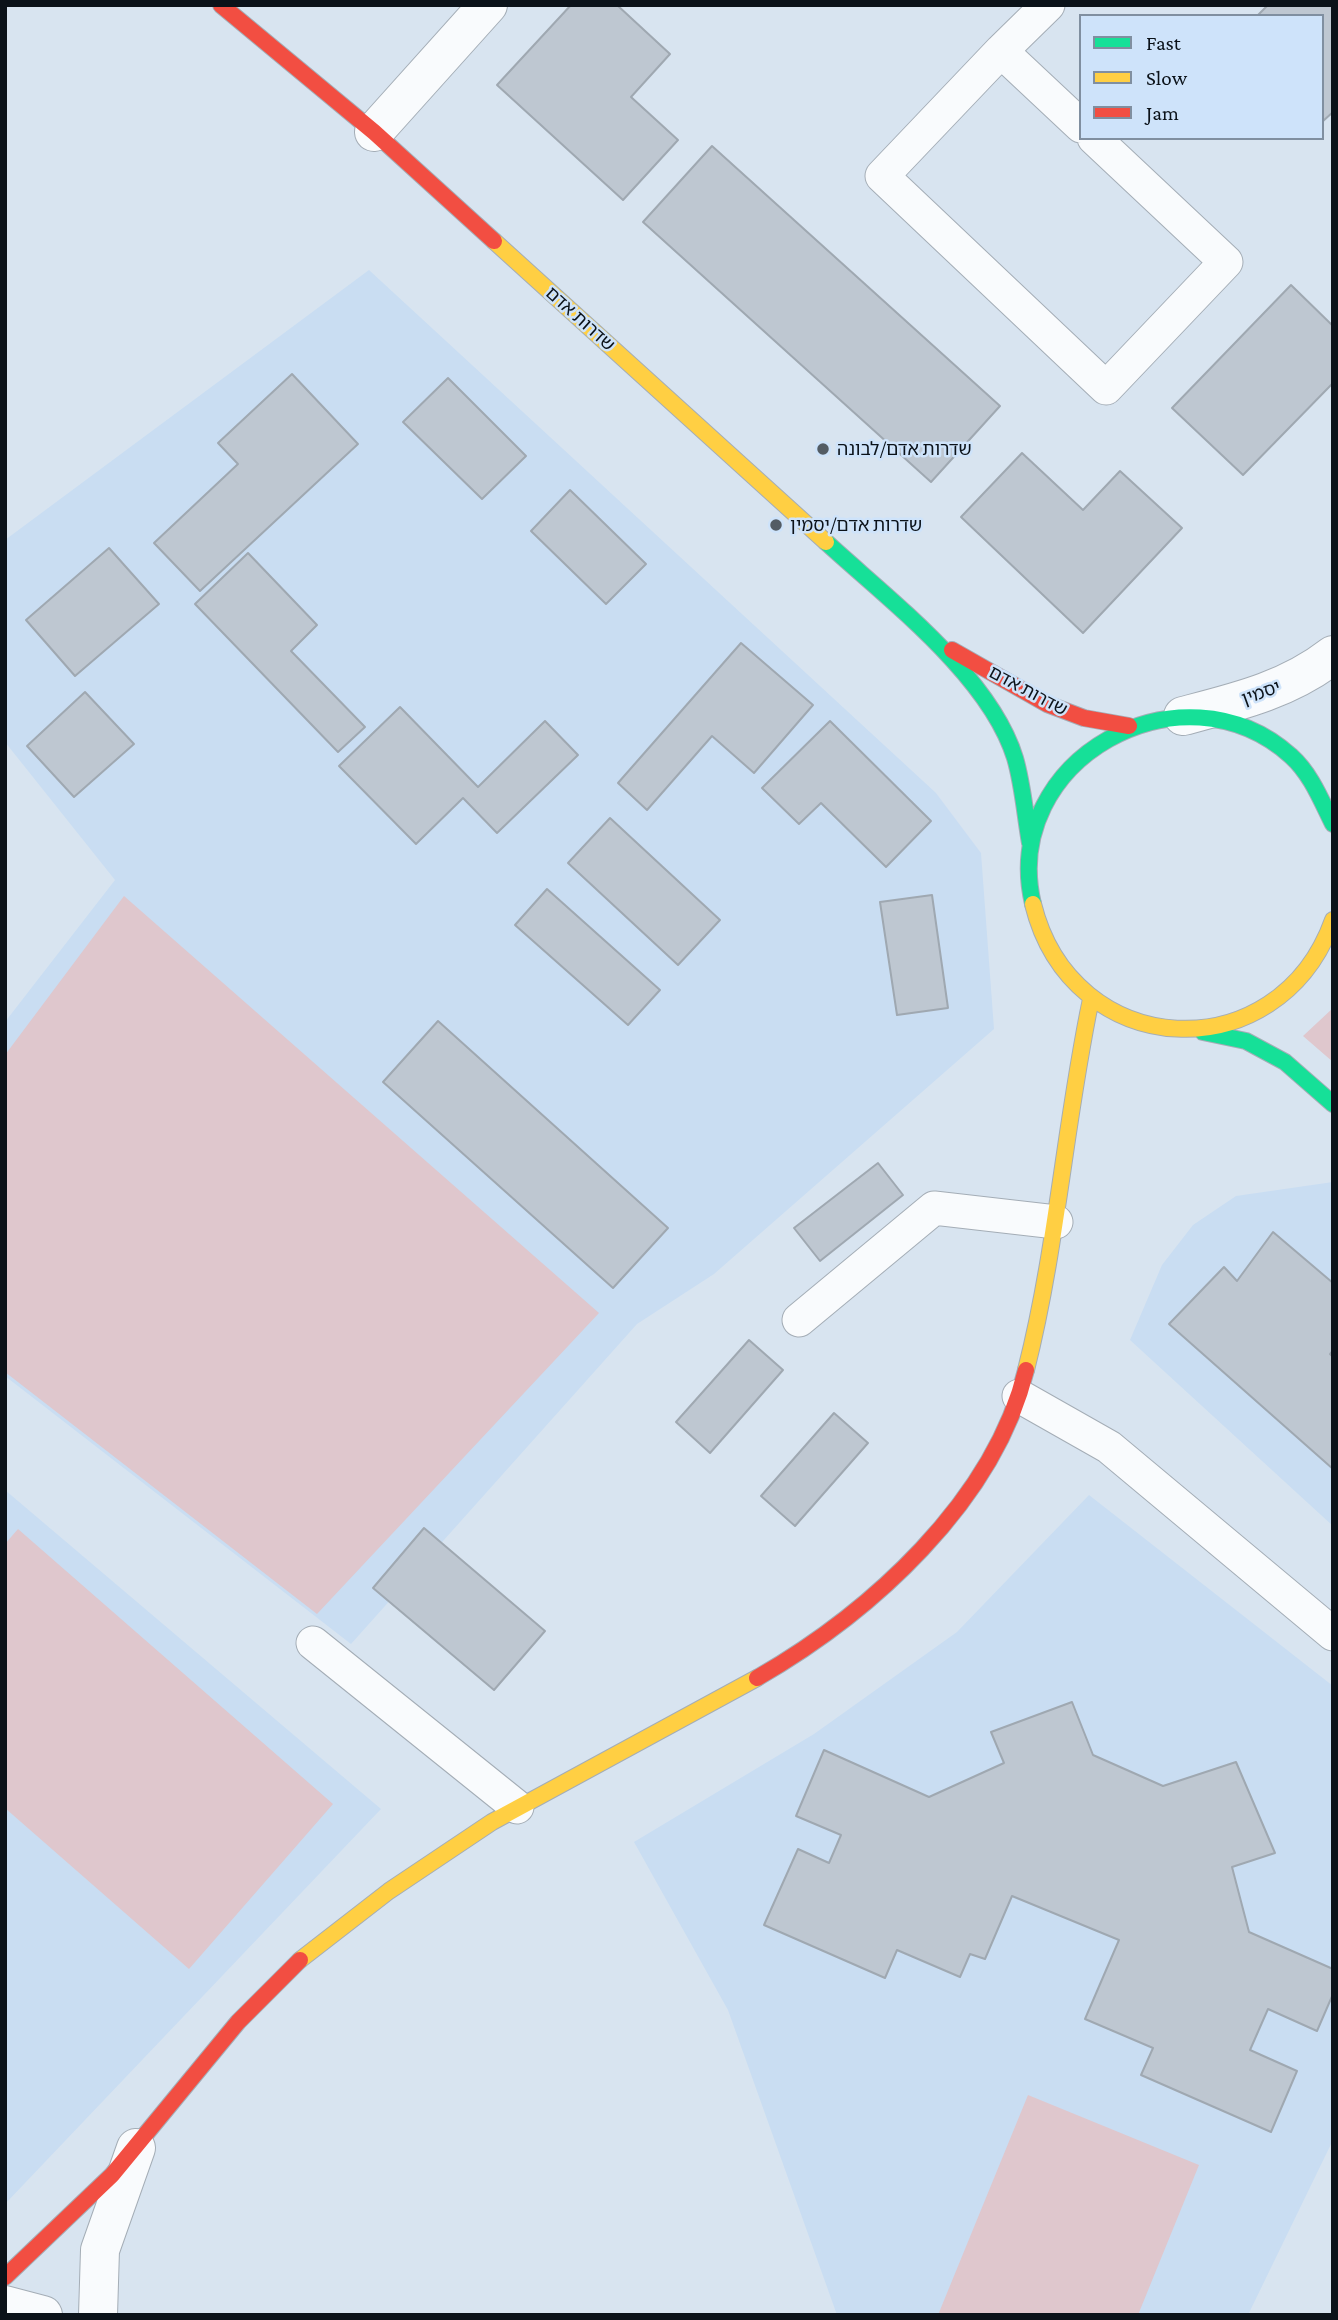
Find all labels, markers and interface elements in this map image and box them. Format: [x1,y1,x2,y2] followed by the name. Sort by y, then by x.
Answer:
[1079,14,1324,140] legend
[1146,31,1181,55] text: Fast
[1146,66,1187,90] text: Slow
[1146,101,1179,125] text: Jam
[541,282,619,356] street label: שדרות אדם
[837,438,972,460] place label: שדרות אדם/לבונה
[815,441,831,457] marker: שדרות אדם/לבונה
[790,514,922,536] place label: שדרות אדם/יסמין
[768,517,784,533] marker: שדרות אדם/יסמין
[985,661,1071,721] street label: שדרות אדם
[1239,676,1283,710] street label: יסמין

